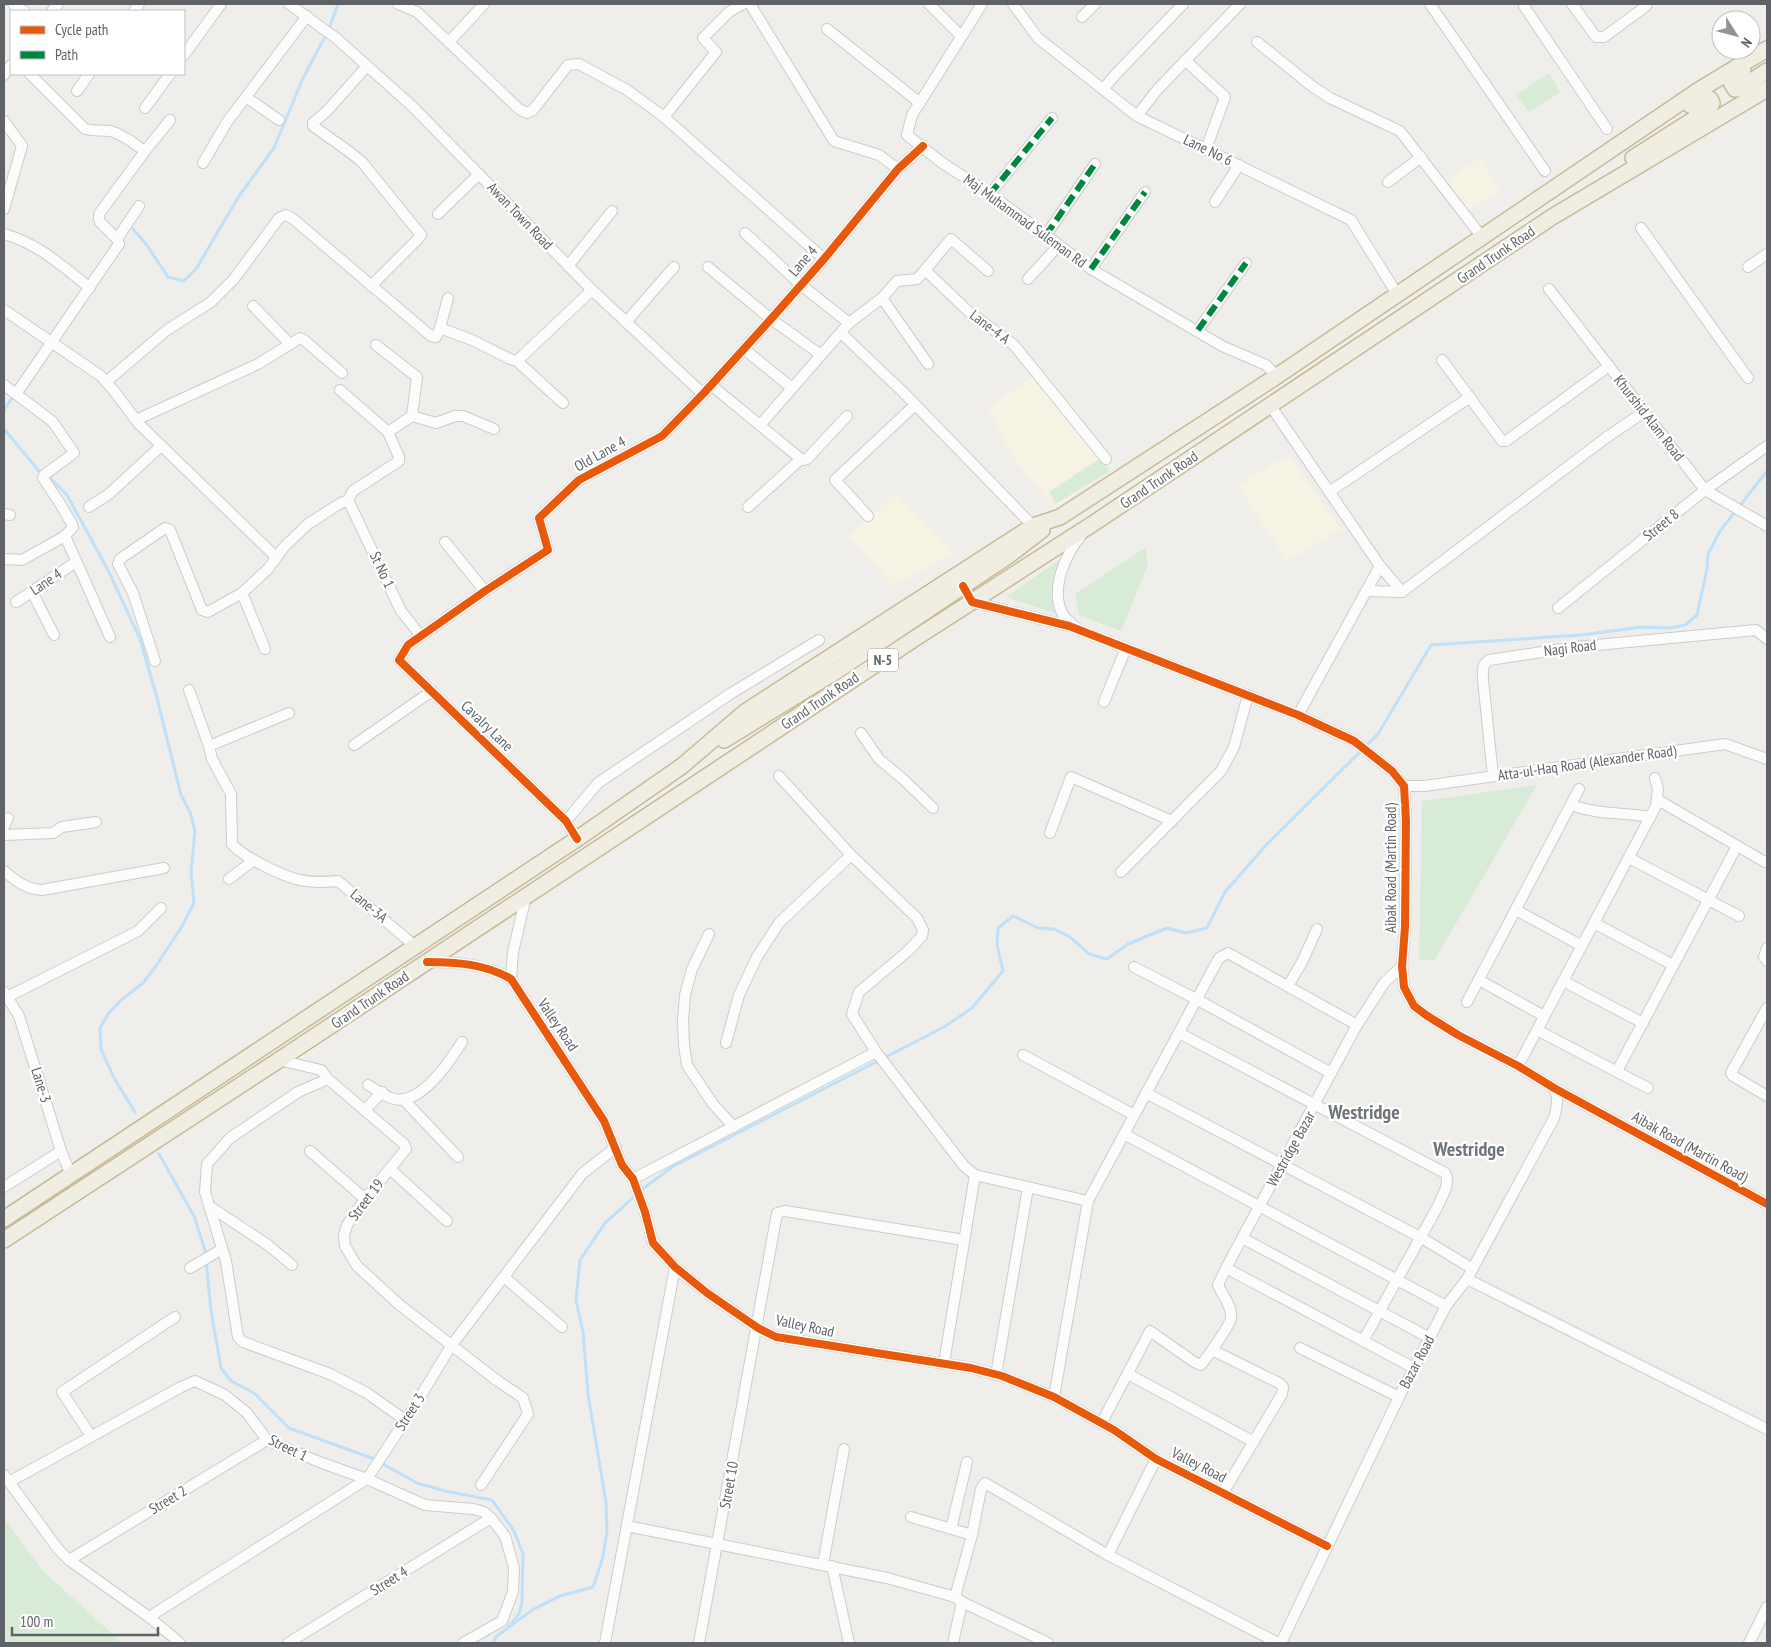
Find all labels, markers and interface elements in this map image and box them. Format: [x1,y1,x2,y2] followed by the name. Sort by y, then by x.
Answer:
[10,10,185,75] legend
[1711,10,1761,60] north arrow
[55,20,108,39] text: Cycle path
[1737,34,1756,51] text: N
[55,45,78,64] text: Path
[1180,130,1236,170] street label: Lane No 6
[960,170,1091,272] street label: Maj Muhammad Suleman Rd
[483,178,557,253] street label: Awan Town Road
[1453,221,1538,288] street label: Grand Trunk Road
[784,241,821,280] street label: Lane 4
[966,305,1015,349] street label: Lane-4 A
[1610,371,1689,464] street label: Khurshid Alam Road
[571,432,629,475] street label: Old Lane 4
[1116,446,1201,513] street label: Grand Trunk Road
[1639,504,1683,545] street label: Street 8
[366,548,399,591] street label: St No 1
[26,564,66,599] street label: Lane 4
[1543,635,1597,660] street label: Nagi Road
[868,648,898,672] road number: N-5
[777,667,862,734] street label: Grand Trunk Road
[457,696,517,755] street label: Cavalry Lane
[1496,740,1678,784] street label: Atta-ul-Haq Road (Alexander Road)
[1381,802,1400,933] street label: Aibak Road (Martin Road)
[347,885,393,927] street label: Lane-3A
[327,966,412,1033] street label: Grand Trunk Road
[533,994,583,1055] street label: Valley Road
[27,1065,56,1105] street label: Lane-3
[1327,1099,1400,1125] district label: Westridge
[1262,1107,1319,1190] street label: Westridge Bazar
[1629,1107,1752,1187] street label: Aibak Road (Martin Road)
[1432,1136,1505,1162] district label: Westridge
[344,1175,388,1224] street label: Street 19
[773,1310,836,1341] street label: Valley Road
[1395,1332,1438,1392] street label: Bazar Road
[390,1389,429,1434] street label: Street 3
[266,1430,311,1465] street label: Street 1
[1168,1442,1230,1486] street label: Valley Road
[715,1460,742,1510] street label: Street 10
[145,1481,190,1518] street label: Street 2
[366,1562,411,1599] street label: Street 4
[12,1604,159,1636] scale bar
[20,1612,53,1631] text: 100 m

